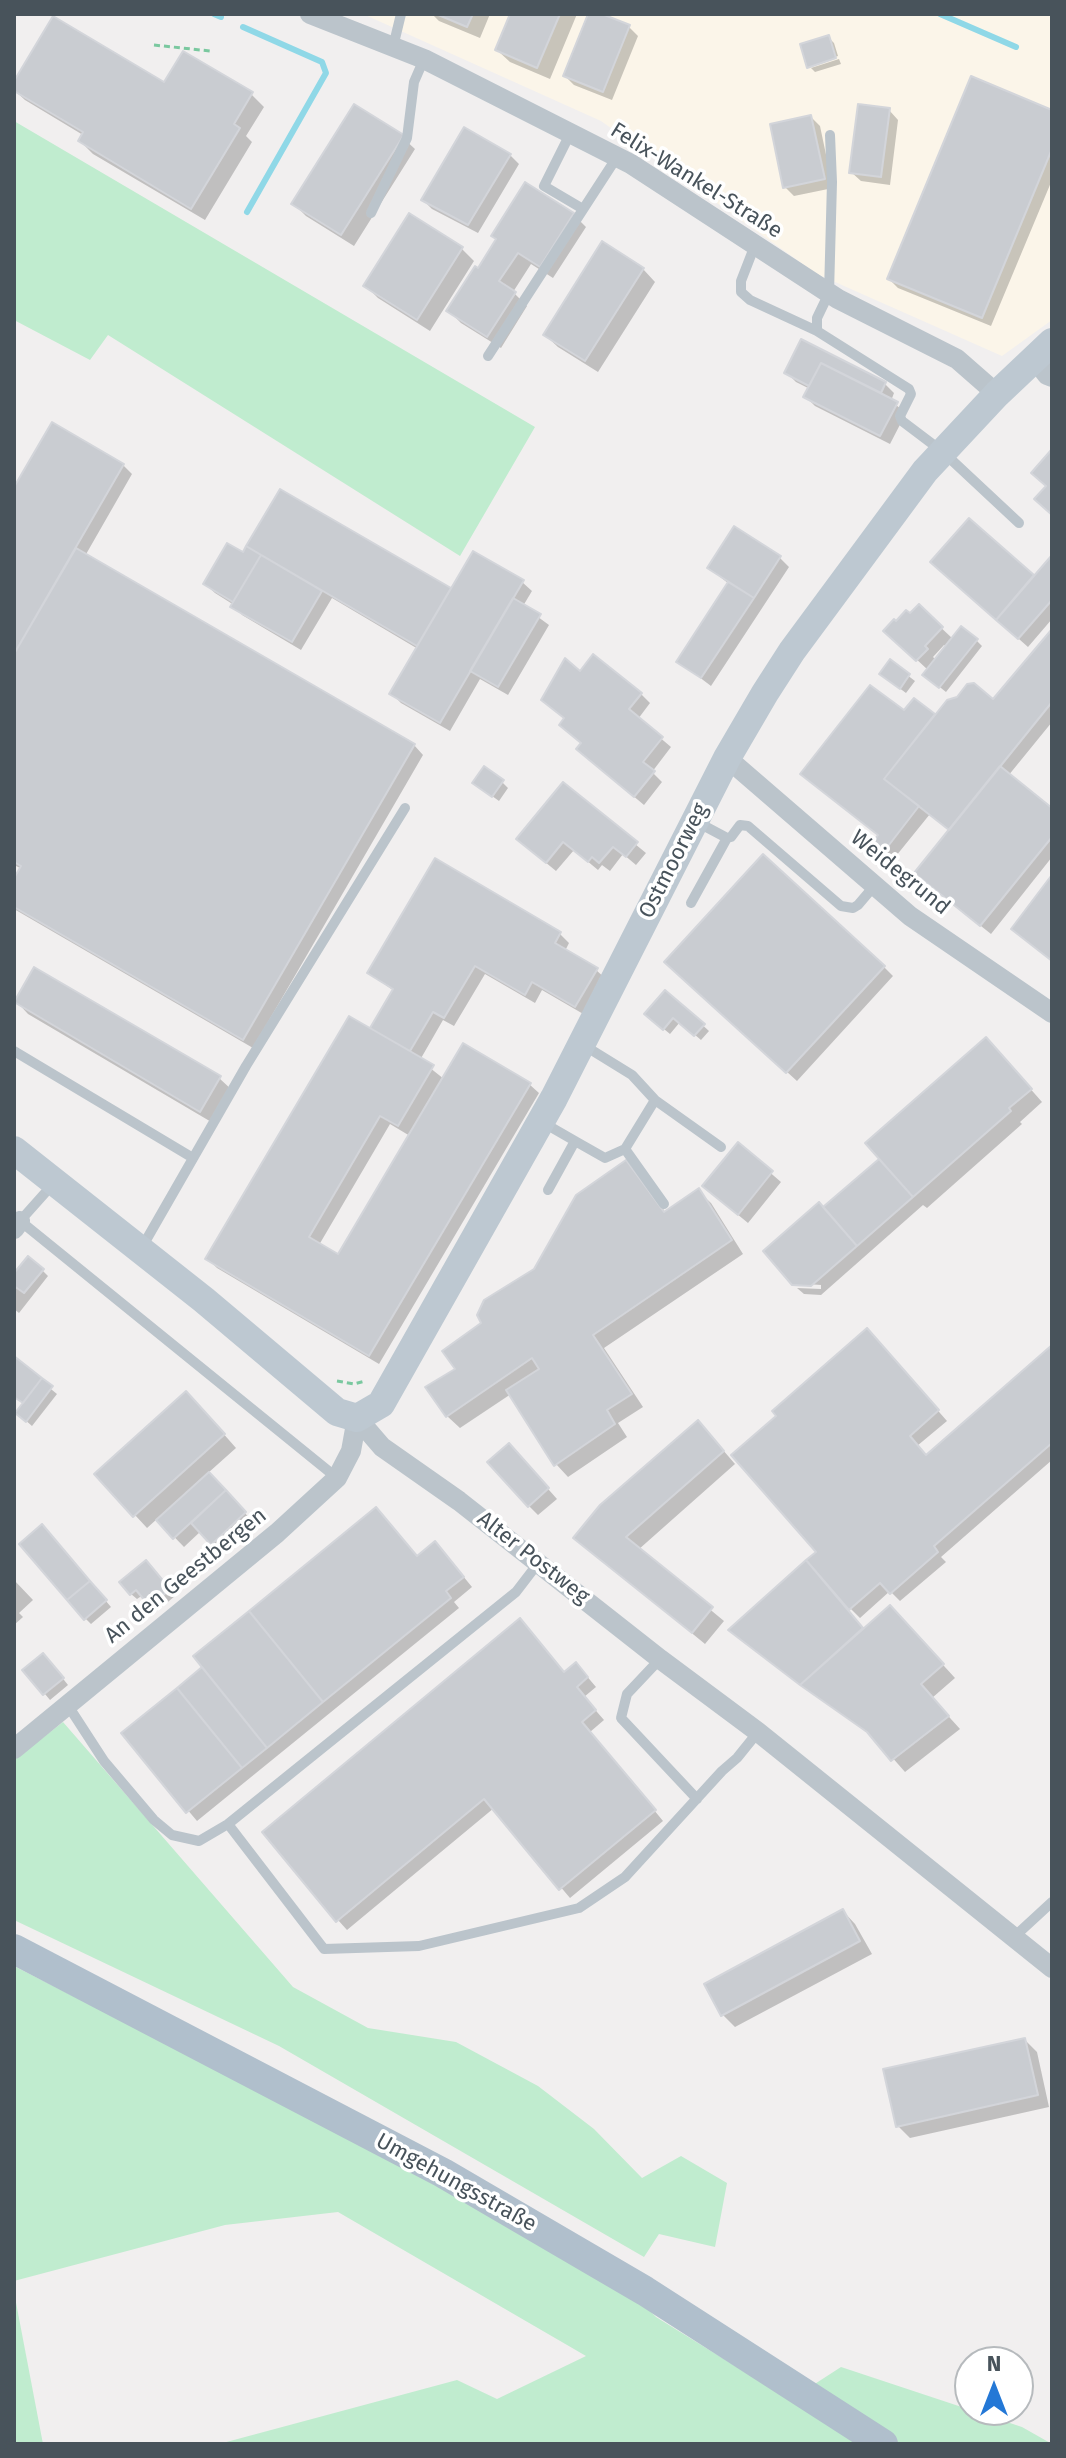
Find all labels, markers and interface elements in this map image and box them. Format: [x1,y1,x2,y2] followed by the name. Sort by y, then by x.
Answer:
[605,117,787,245] street label: Felix-Wankel-Straße
[634,799,714,923] street label: Ostmoorweg
[845,825,955,921] street label: Weidegrund
[100,1503,272,1649] street label: An den Geestbergen
[472,1506,594,1610] street label: Alter Postweg
[371,2128,541,2238] street label: Umgehungsstraße
[954,2346,1034,2426] north arrow
[987,2350,1001,2377] text: N

